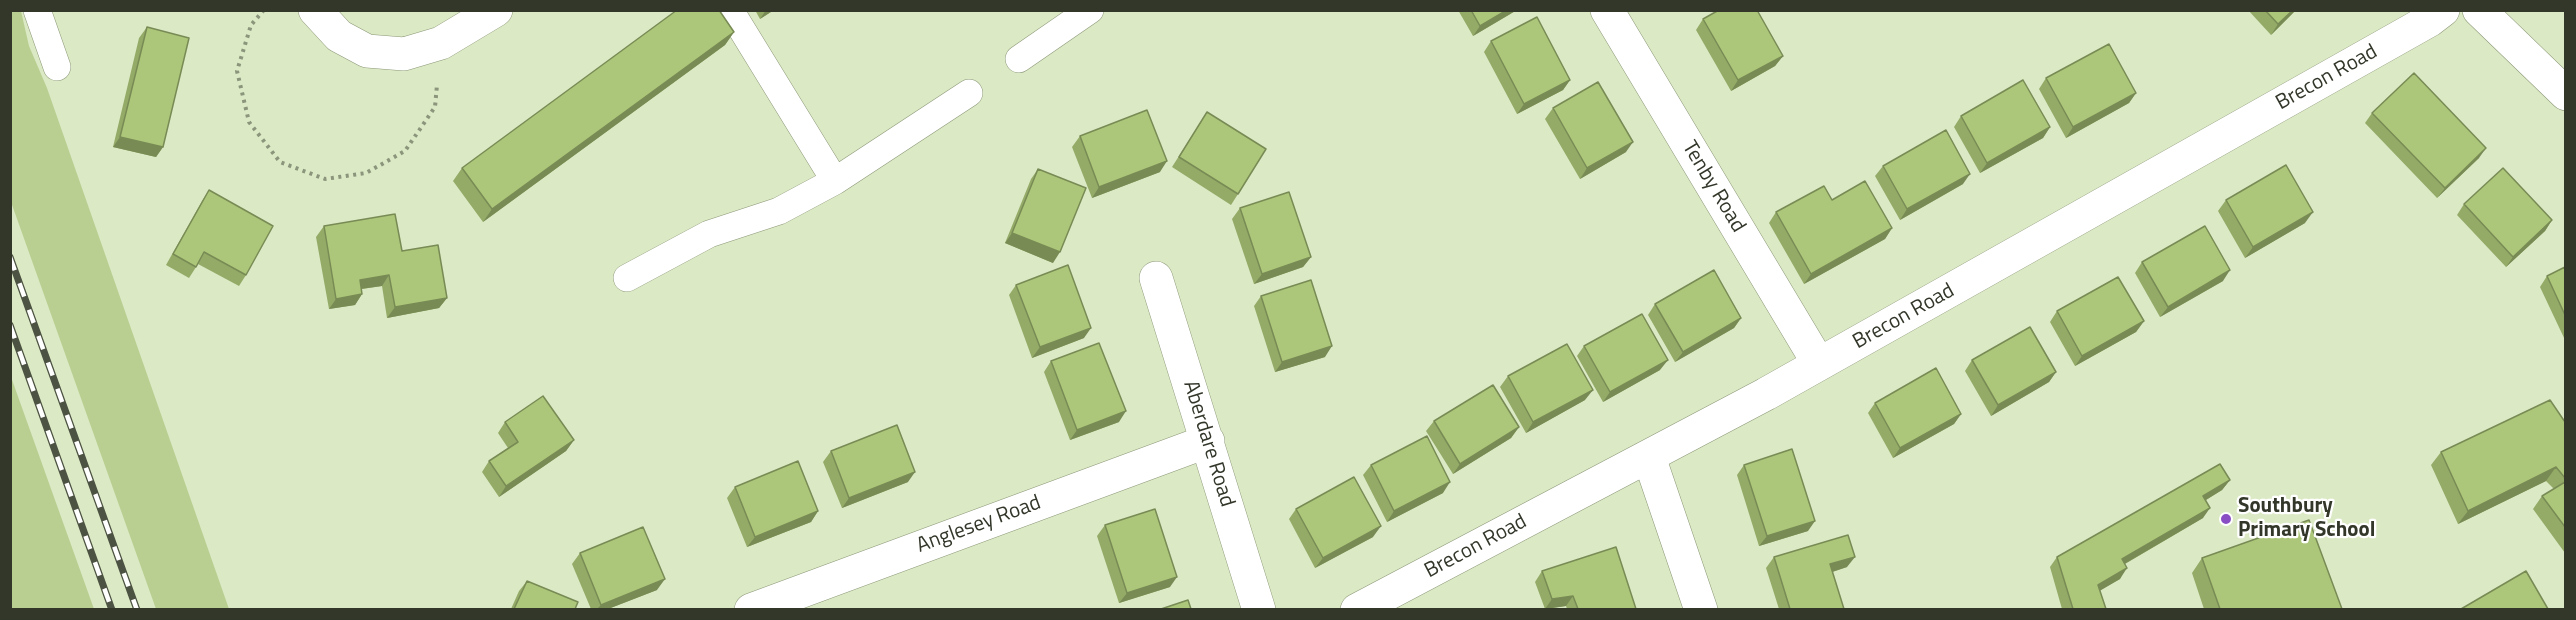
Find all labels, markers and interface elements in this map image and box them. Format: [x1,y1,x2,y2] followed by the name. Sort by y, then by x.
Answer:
[2272,40,2382,116] street label: Brecon Road
[1676,137,1750,237] street label: Tenby Road
[1849,279,1959,355] street label: Brecon Road
[1177,378,1239,510] street label: Aberdare Road
[913,491,1045,559] street label: Anglesey Road
[2238,494,2375,544] place label: Southbury Primary School
[1421,510,1531,584] street label: Brecon Road
[2219,512,2233,526] marker: Southbury Primary School

